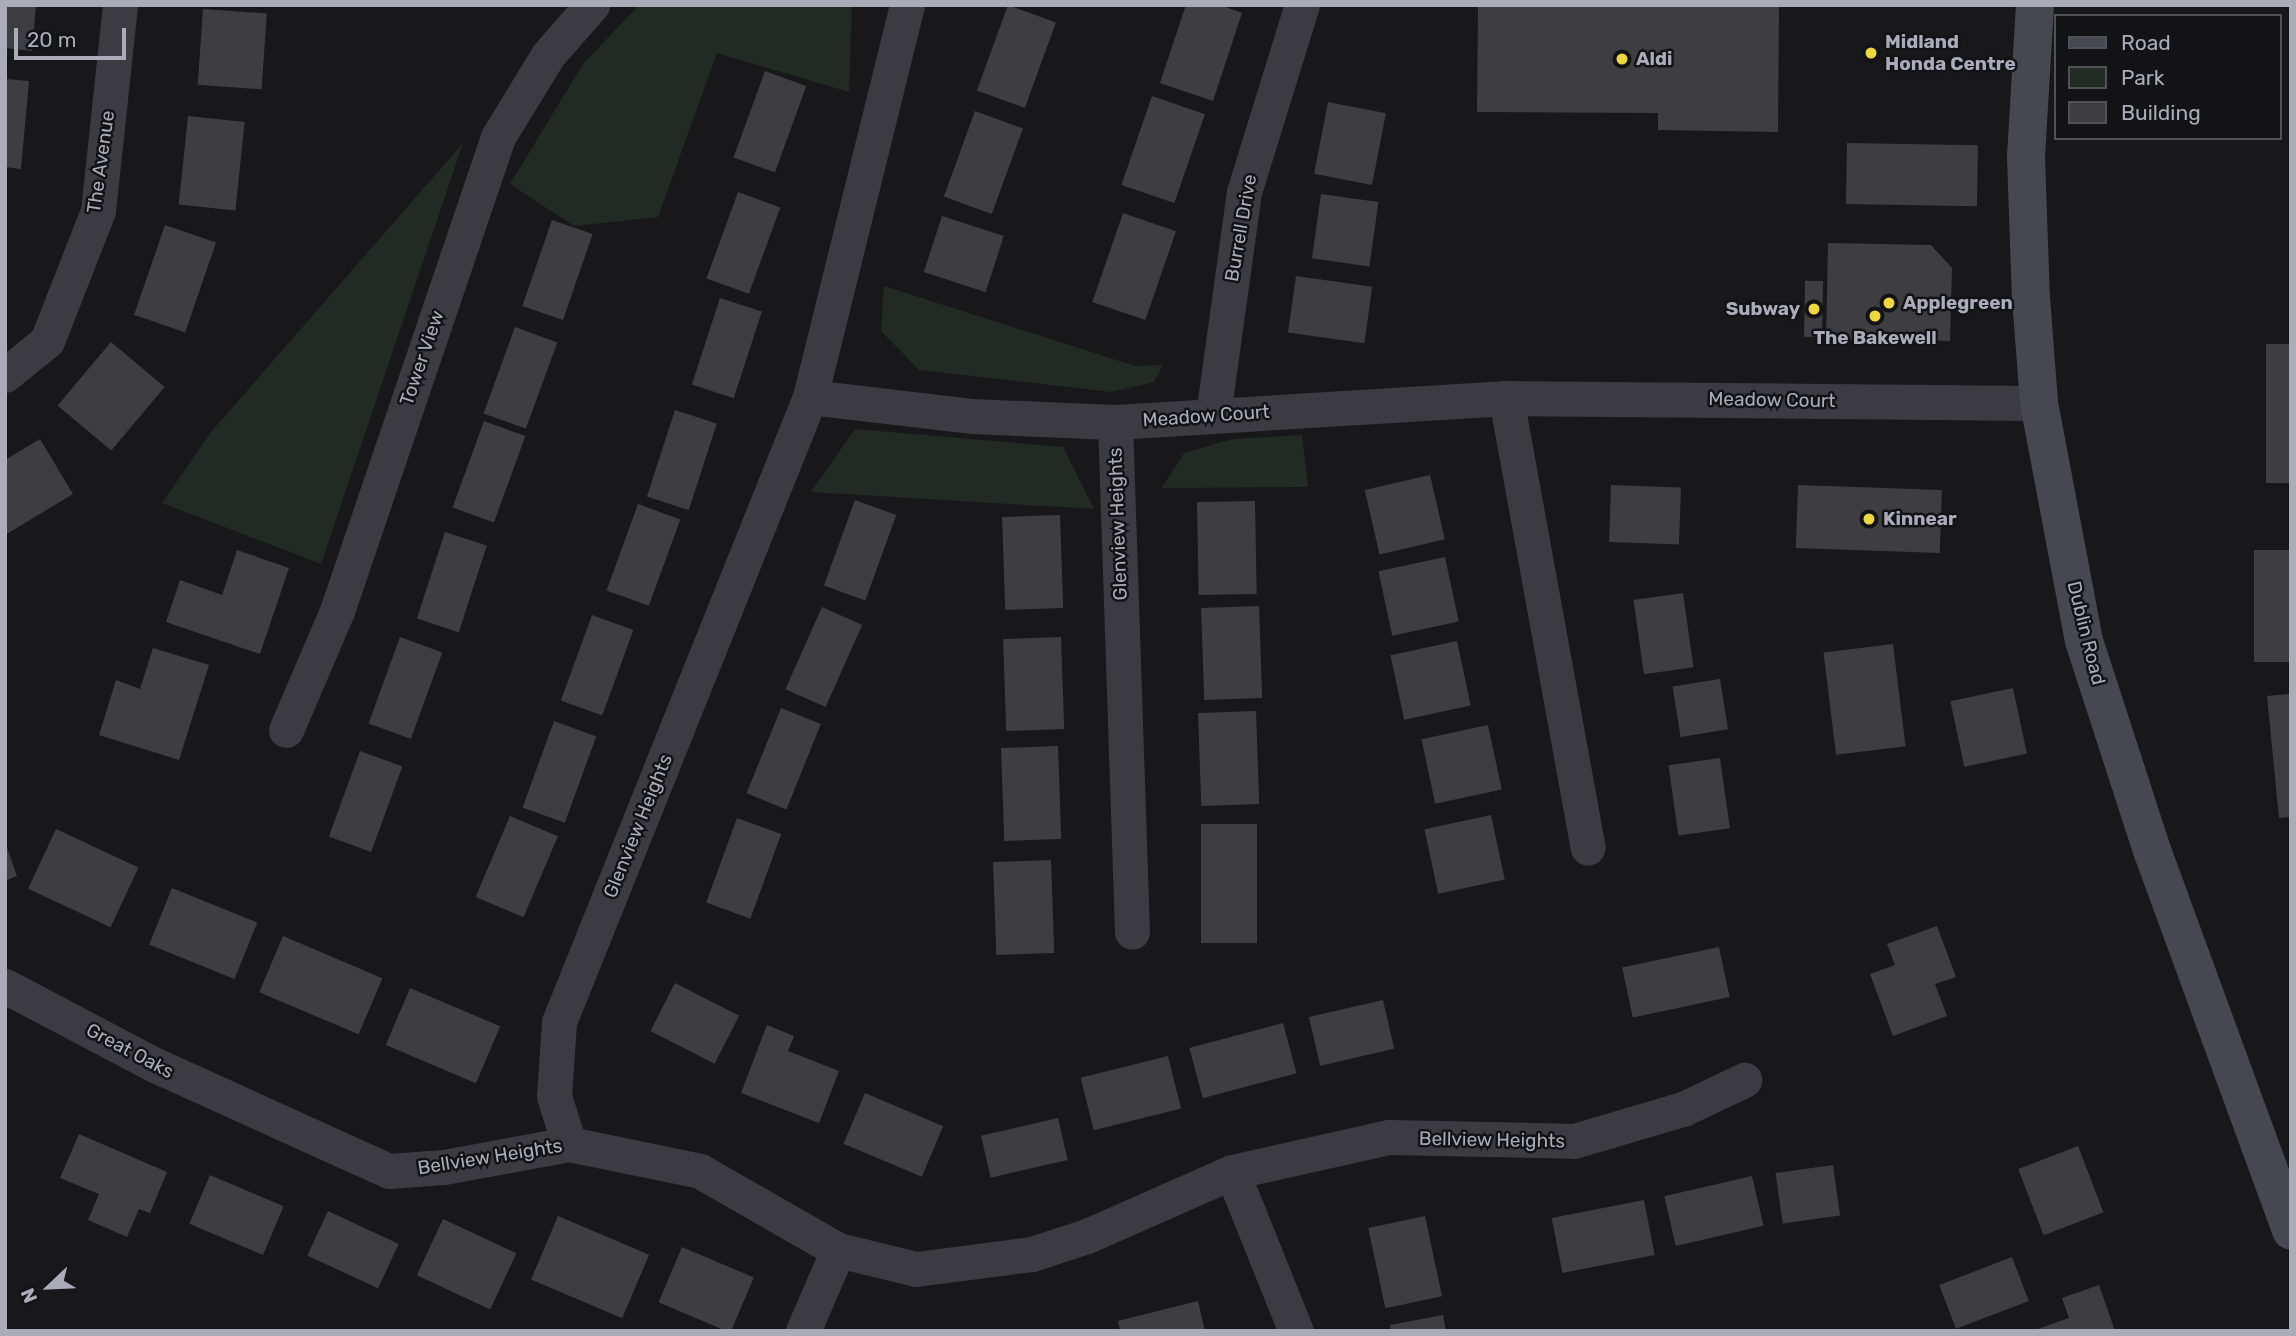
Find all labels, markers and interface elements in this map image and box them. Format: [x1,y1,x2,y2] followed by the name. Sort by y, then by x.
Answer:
[18,14,130,58] scale bar
[2054,14,2282,140] legend
[27,27,76,52] text: 20 m
[2121,30,2171,55] text: Road
[1885,31,2016,75] place label: Midland Honda Centre
[1863,45,1879,61] marker: Midland Honda Centre
[1636,48,1672,70] place label: Aldi
[1614,51,1630,67] marker: Aldi
[2121,65,2165,90] text: Park
[2121,100,2201,125] text: Building
[82,109,120,215] street label: The Avenue
[1220,173,1262,283] street label: Burrell Drive
[1903,292,2013,314] place label: Applegreen
[1881,295,1897,311] marker: Applegreen
[1726,298,1800,320] place label: Subway
[1806,301,1822,317] marker: Subway
[395,307,449,409] street label: Tower View
[1867,308,1883,324] marker: The Bakewell
[1813,327,1937,349] place label: The Bakewell
[1708,387,1836,413] street label: Meadow Court
[1142,400,1270,432] street label: Meadow Court
[1104,447,1132,601] street label: Glenview Heights
[1883,508,1957,530] place label: Kinnear
[1861,511,1877,527] marker: Kinnear
[2062,579,2110,687] street label: Dublin Road
[599,751,677,901] street label: Glenview Heights
[82,1018,178,1084] street label: Great Oaks
[1418,1127,1566,1153] street label: Bellview Heights
[416,1134,564,1180] street label: Bellview Heights
[14,1252,84,1322] north arrow
[16,1285,42,1306] text: N

